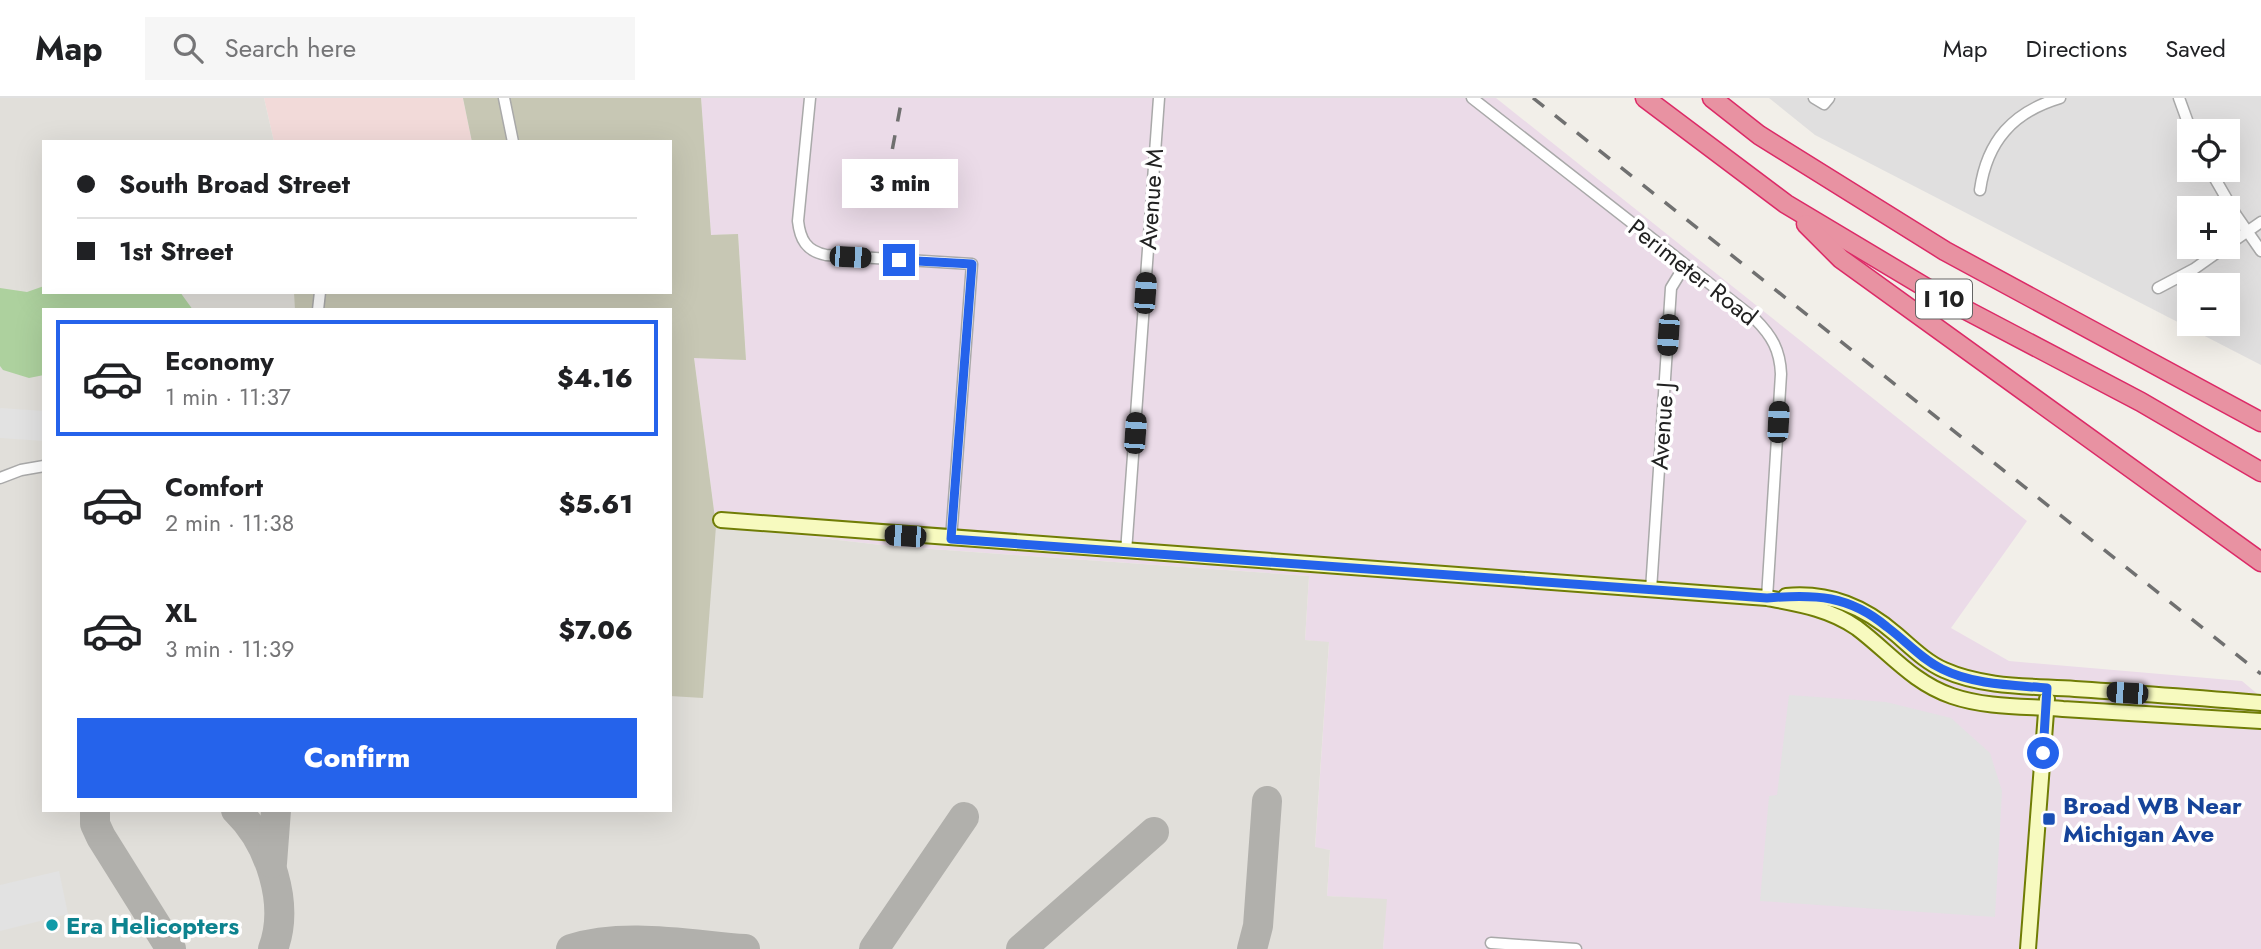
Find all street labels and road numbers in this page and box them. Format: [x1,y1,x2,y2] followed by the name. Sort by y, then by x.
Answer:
[1130,147,1172,251] street label: Avenue M
[1621,210,1765,334] street label: Perimeter Road
[1916,280,1972,318] road number: I 10
[1641,381,1683,471] street label: Avenue J

